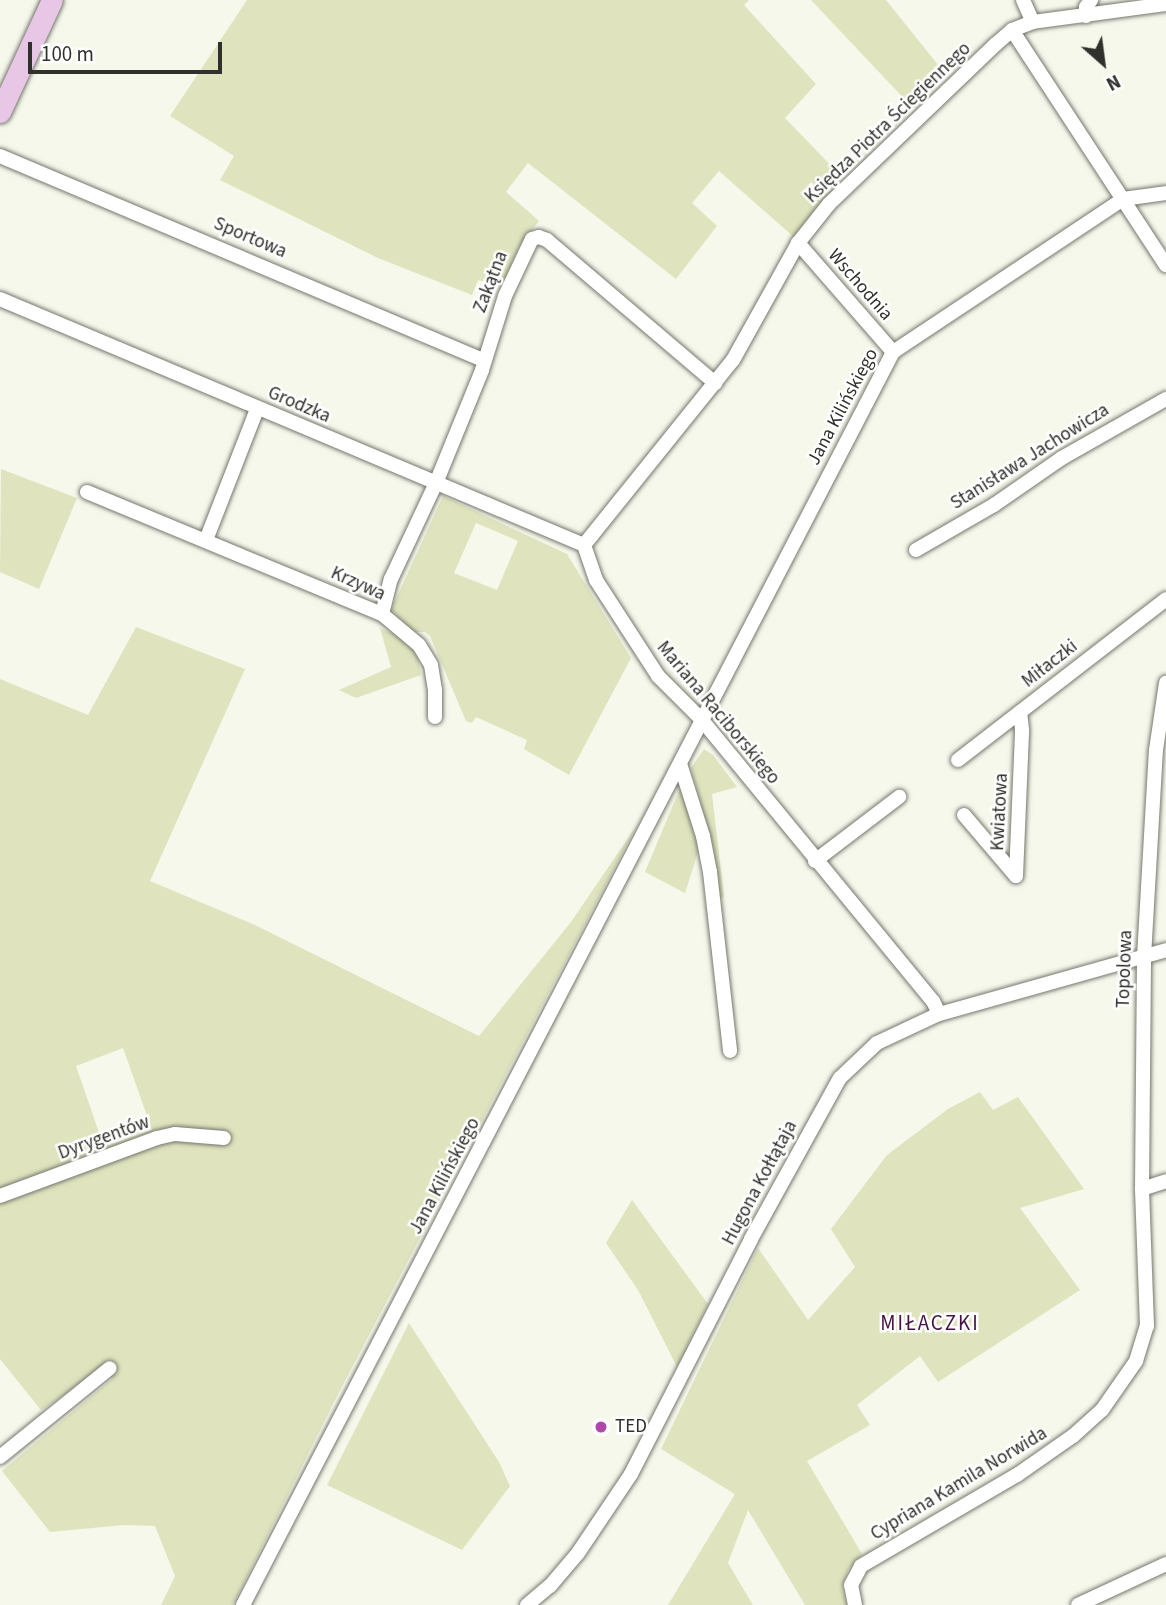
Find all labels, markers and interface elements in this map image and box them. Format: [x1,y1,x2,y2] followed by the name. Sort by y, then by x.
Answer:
[32,28,226,72] scale bar
[1068,28,1138,98] north arrow
[800,38,976,208] street label: Księdza Piotra Ściegiennego
[41,39,94,69] text: 100 m
[1101,67,1125,97] text: N
[210,212,290,264] street label: Sportowa
[823,245,897,325] street label: Wschodnia
[469,248,513,316] street label: Zakątna
[803,345,883,469] street label: Jana Kilińskiego
[264,382,334,428] street label: Grodzka
[947,399,1113,515] street label: Stanisława Jachowicza
[327,562,389,606] street label: Krzywa
[1018,635,1082,693] street label: Miłaczki
[651,637,785,789] street label: Mariana Raciborskiego
[987,773,1013,851] street label: Kwiatowa
[1112,930,1138,1008] street label: Topolowa
[55,1111,153,1165] street label: Dyrygentów
[405,1114,485,1238] street label: Jana Kilińskiego
[718,1117,802,1249] street label: Hugona Kołłątaja
[881,1310,979,1336] district label: MIŁACZKI
[615,1416,647,1438] place label: TED
[593,1419,609,1435] marker: TED
[867,1422,1051,1546] street label: Cypriana Kamila Norwida

